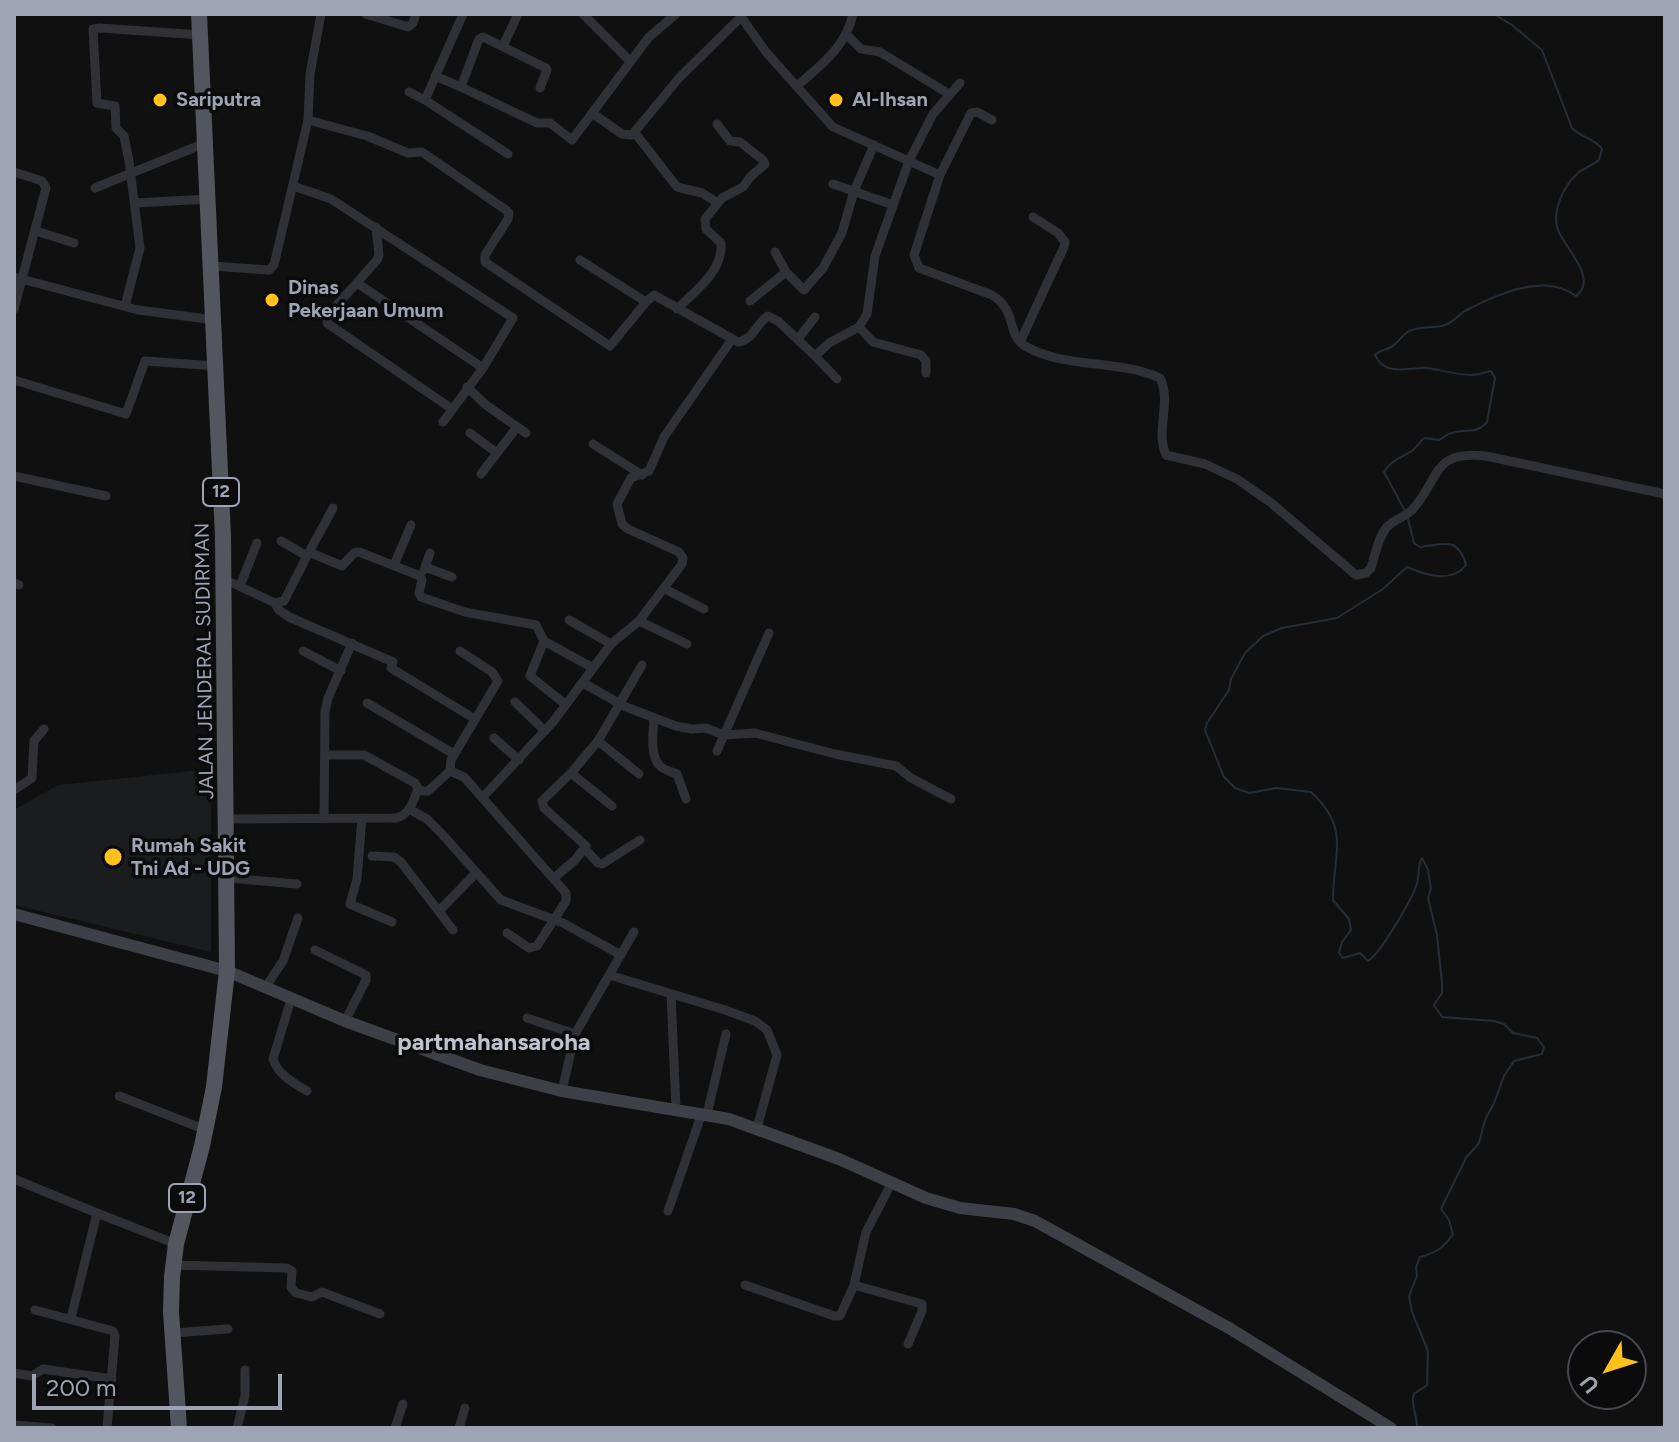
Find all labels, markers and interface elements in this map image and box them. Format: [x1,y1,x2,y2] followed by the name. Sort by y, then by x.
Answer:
[176,88,261,112] place label: Sariputra
[852,88,928,112] place label: Al-Ihsan
[151,91,169,109] marker: Sariputra
[827,91,845,109] marker: Al-Ihsan
[288,276,443,323] place label: Dinas Pekerjaan Umum
[263,291,281,309] marker: Dinas Pekerjaan Umum
[203,478,239,506] road number: 12
[191,522,219,800] street label: JALAN JENDERAL SUDIRMAN
[131,834,250,881] place label: Rumah Sakit Tni Ad - UDG
[102,846,124,868] marker: Rumah Sakit Tni Ad - UDG
[397,1029,591,1057] district label: partmahansaroha
[169,1184,205,1212] road number: 12
[1567,1330,1647,1410] north arrow
[36,1358,286,1408] scale bar
[1574,1370,1605,1399] text: U
[46,1373,117,1402] text: 200 m

